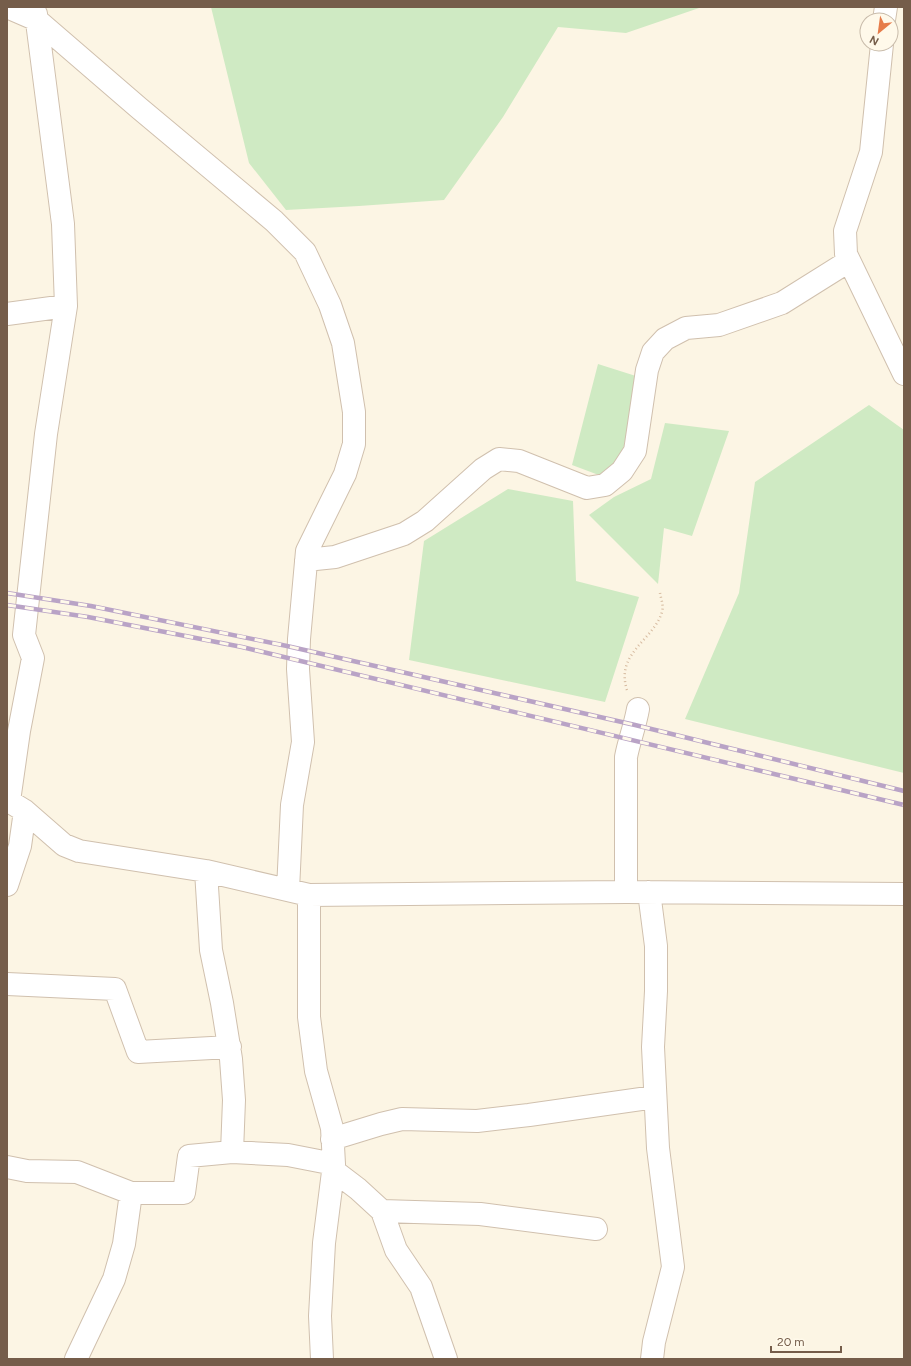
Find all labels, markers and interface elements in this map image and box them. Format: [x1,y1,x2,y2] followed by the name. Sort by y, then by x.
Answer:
[859,12,899,52] north arrow
[868,33,881,48] text: N
[771,1328,841,1354] scale bar
[777,1335,805,1349] text: 20 m

